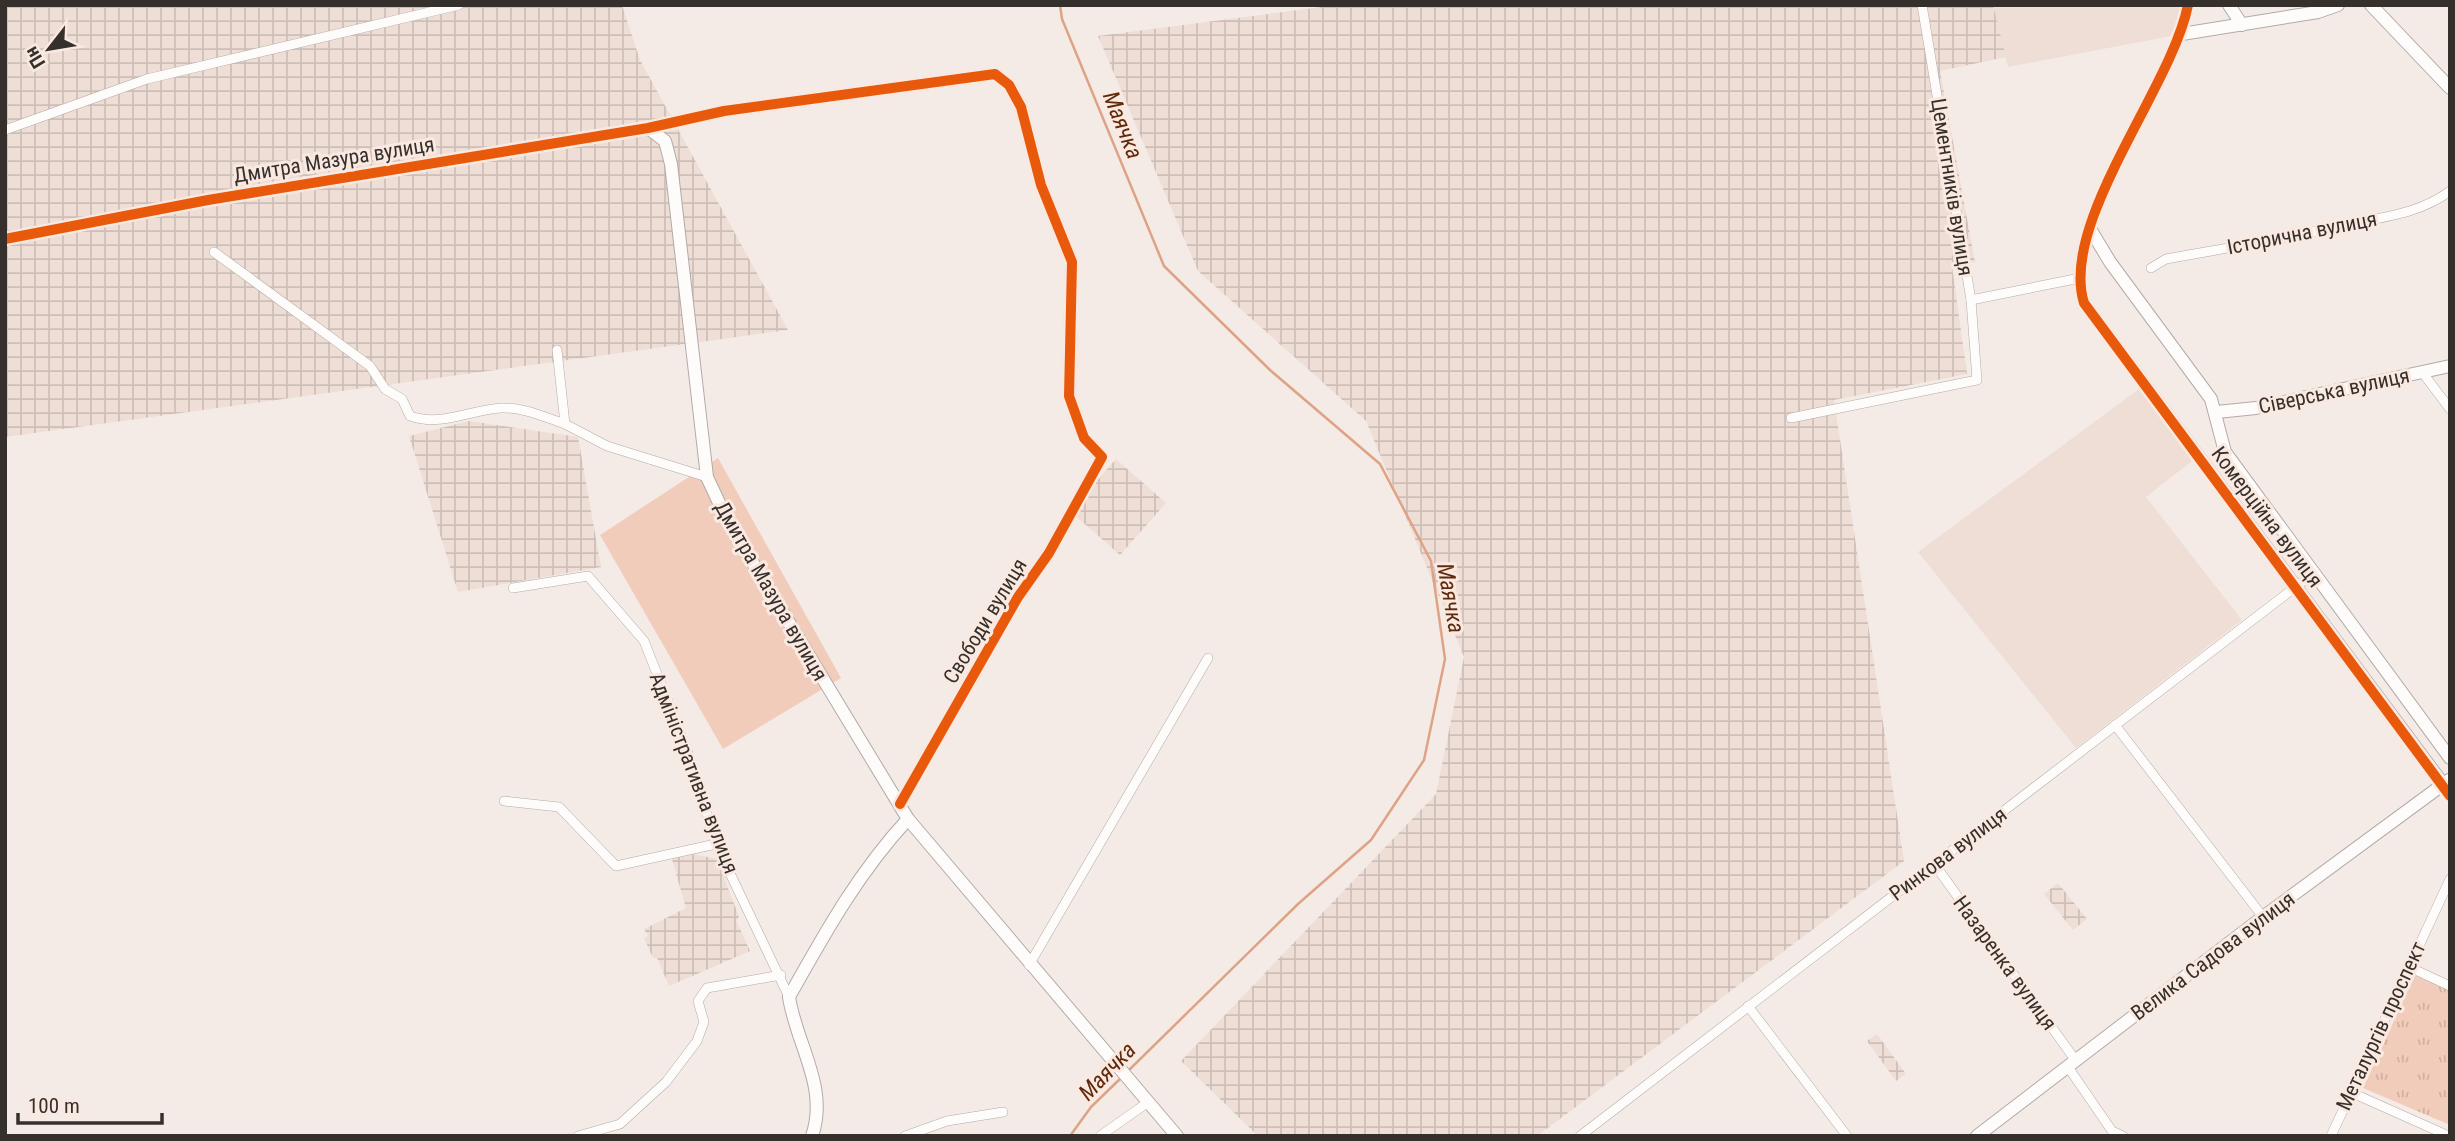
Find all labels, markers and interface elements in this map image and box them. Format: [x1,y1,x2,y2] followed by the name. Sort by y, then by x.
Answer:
[14,14,84,84] north arrow
[20,43,50,72] text: Пн
[1097,87,1148,163] water label: Маячка
[1926,97,1978,277] street label: Цементників вулиця
[232,132,436,188] street label: Дмитра Мазура вулиця
[2225,207,2379,259] street label: Історична вулиця
[2256,363,2412,419] street label: Сіверська вулиця
[2206,442,2328,592] street label: Комерційна вулиця
[710,497,832,685] street label: Дмитра Мазура вулиця
[938,554,1032,688] street label: Свободи вулиця
[1431,561,1470,635] water label: Маячка
[645,669,743,877] street label: Адміністративна вулиця
[1885,802,2011,906] street label: Ринкова вулиця
[2127,887,2299,1025] street label: Велика Садова вулиця
[1948,891,2062,1035] street label: Назаренка вулиця
[2331,938,2431,1114] street label: Металургів проспект
[1073,1037,1142,1106] water label: Маячка
[18,1082,161,1126] scale bar
[28,1094,80,1118] text: 100 m

